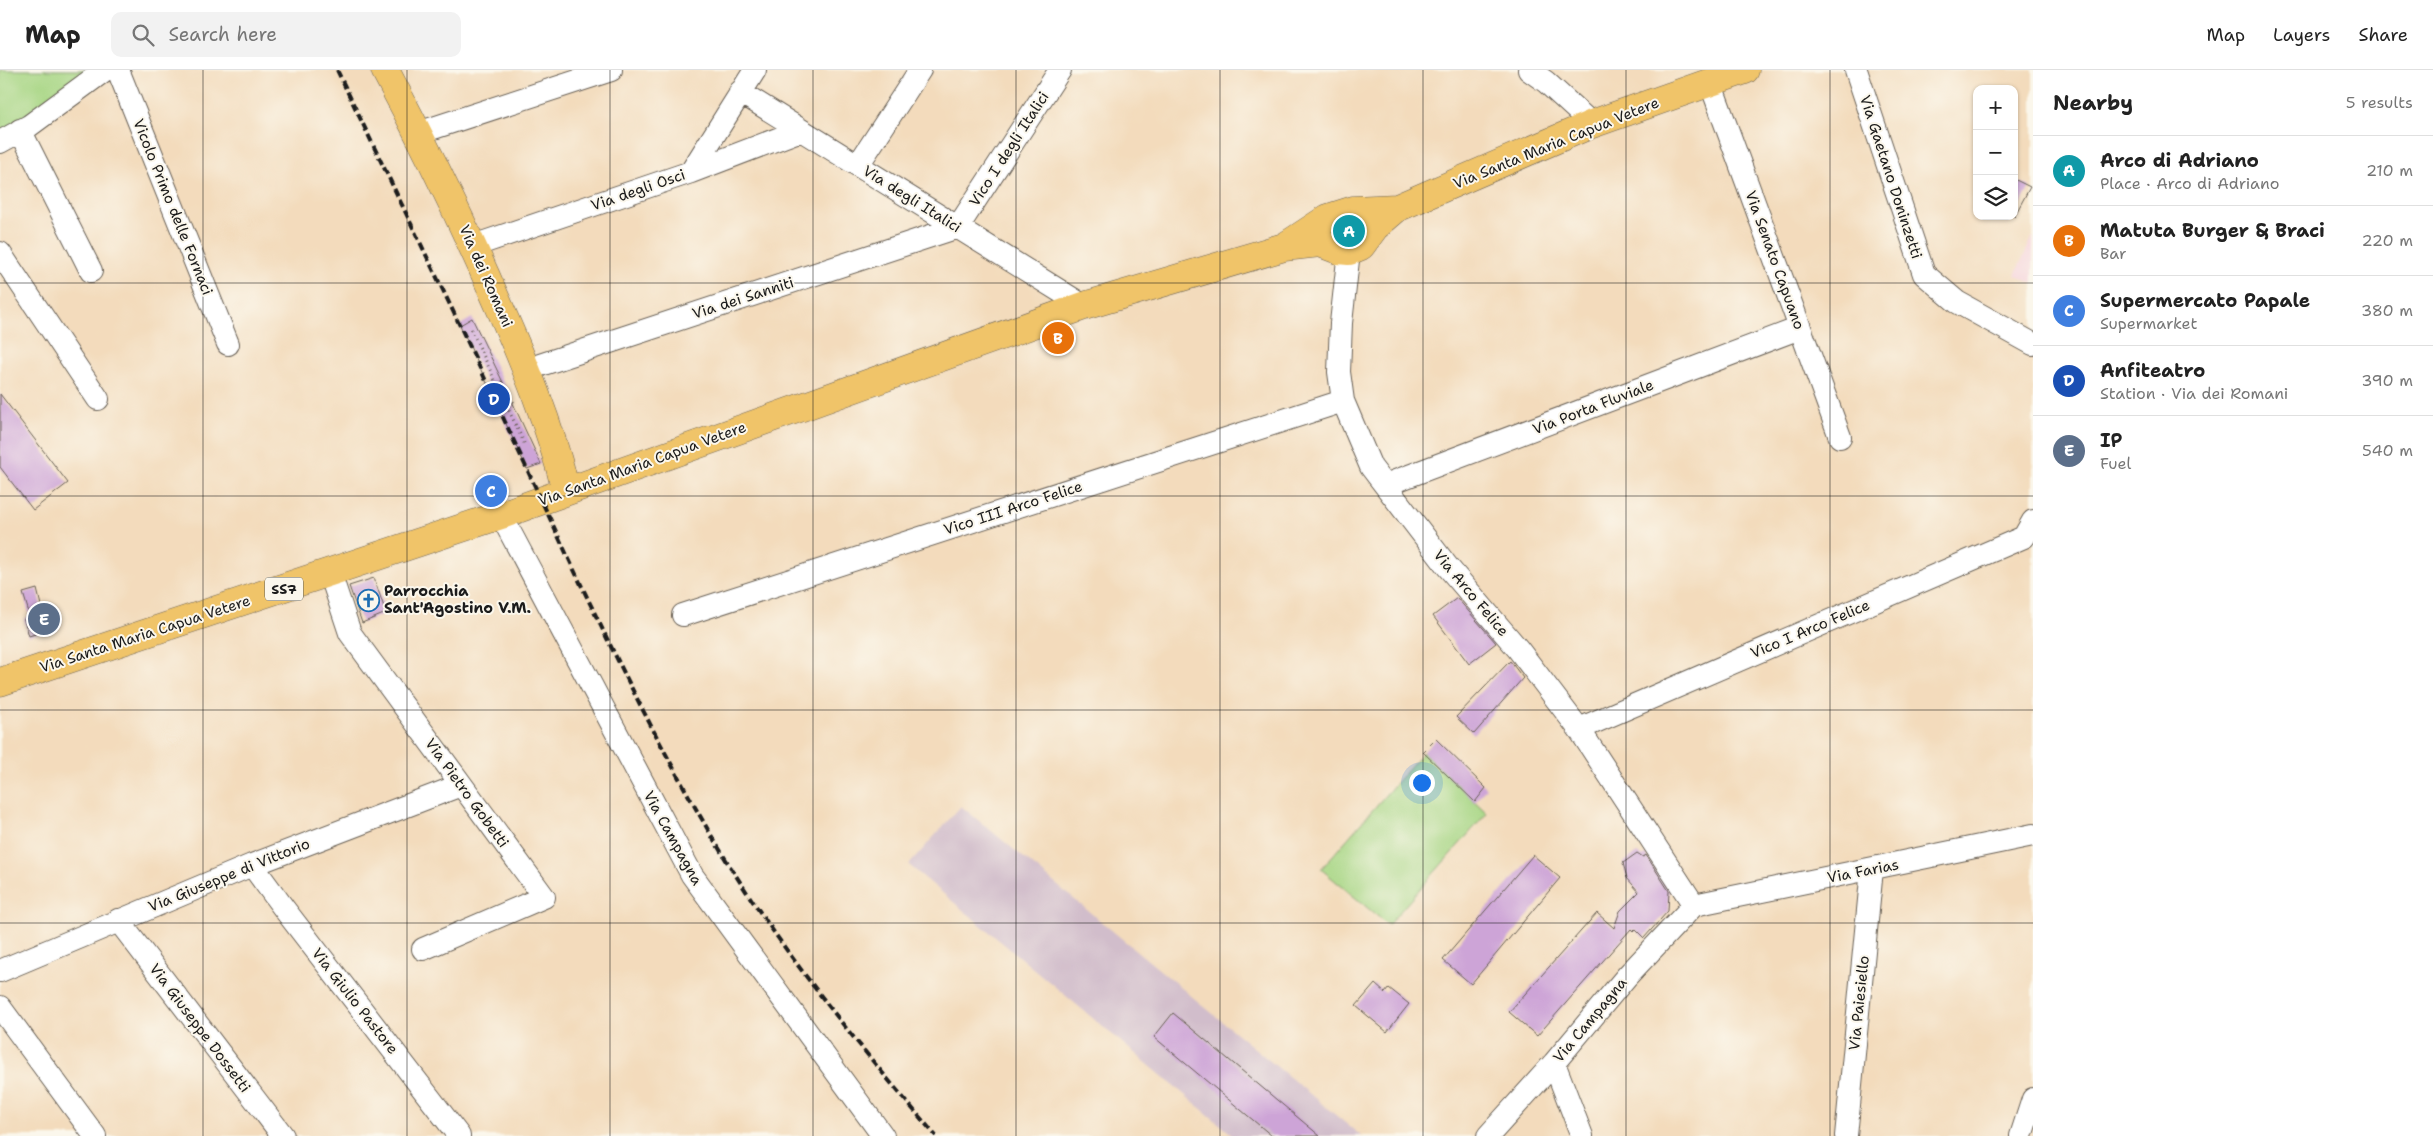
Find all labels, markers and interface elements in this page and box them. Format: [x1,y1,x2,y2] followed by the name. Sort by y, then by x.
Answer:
[111,12,461,57] search box
[25,19,81,51] text: Map
[129,21,157,49] icon: search
[169,22,277,47] text: Search here
[2207,23,2245,47] text: Map
[2273,23,2330,47] text: Layers
[2358,23,2408,47] text: Share
[1973,85,2018,220] map controls
[1973,85,2018,130] button: +
[964,88,1054,210] street label: Vico I degli Italici
[2053,89,2133,117] text: Nearby
[1450,92,1662,194] street label: Via Santa Maria Capua Vetere
[2346,92,2413,113] text: 5 results
[1855,93,1927,261] street label: Via Gaetano Doninzetti
[128,116,218,298] street label: Vicolo Primo delle Fornaci
[1973,130,2018,175] button: −
[2100,148,2259,173] text: Arco di Adriano
[2063,160,2075,181] text: A
[2366,160,2413,181] text: 210 m
[859,161,965,237] street label: Via degli Italici
[588,165,688,215] street label: Via degli Osci
[2100,173,2279,194] text: Place · Arco di Adriano
[1973,175,2018,220] button: layers
[1741,188,1809,332] street label: Via Senato Capuano
[1333,212,1365,250] pin: A
[2100,218,2325,243] text: Matuta Burger & Braci
[454,222,518,330] street label: Via dei Romani
[2064,230,2074,251] text: B
[2361,230,2413,251] text: 220 m
[2100,243,2127,264] text: Bar
[690,272,796,324] street label: Via dei Sanniti
[2100,288,2310,313] text: Supermercato Papale
[2064,300,2074,321] text: C
[2361,300,2413,321] text: 380 m
[2100,313,2197,334] text: Supermarket
[1042,319,1074,357] pin: B
[2100,358,2205,383] text: Anfiteatro
[2063,370,2075,391] text: D
[2361,370,2413,391] text: 390 m
[1530,375,1656,439] street label: Via Porta Fluviale
[478,380,510,418] pin: D
[2100,383,2288,404] text: Station · Via dei Romani
[535,417,749,511] street label: Via Santa Maria Capua Vetere
[2100,428,2123,453] text: IP
[2064,440,2074,461] text: E
[2362,440,2413,461] text: 540 m
[2100,453,2131,474] text: Fuel
[475,472,507,510] pin: C
[941,476,1085,540] street label: Vico III Arco Felice
[1429,545,1513,641] street label: Via Arco Felice
[265,578,303,600] road number: SS7
[384,581,531,618] place label: Parrocchia Sant'Agostino V.M.
[356,588,380,612] church icon: Parrocchia Sant'Agostino V.M.
[37,590,253,678] street label: Via Santa Maria Capua Vetere
[1747,595,1873,663] street label: Vico I Arco Felice
[28,600,60,638] pin: E
[421,734,513,852] street label: Via Pietro Gobetti
[1409,770,1435,796] your location
[639,787,708,889] street label: Via Campagna
[145,833,313,917] street label: Via Giuseppe di Vittorio
[1825,854,1901,888] street label: Via Farias
[307,944,403,1058] street label: Via Giulio Pastore
[1844,955,1874,1051] street label: Via Paiesiello
[145,959,255,1097] street label: Via Giuseppe Dossetti
[1549,973,1632,1067] street label: Via Campagna

